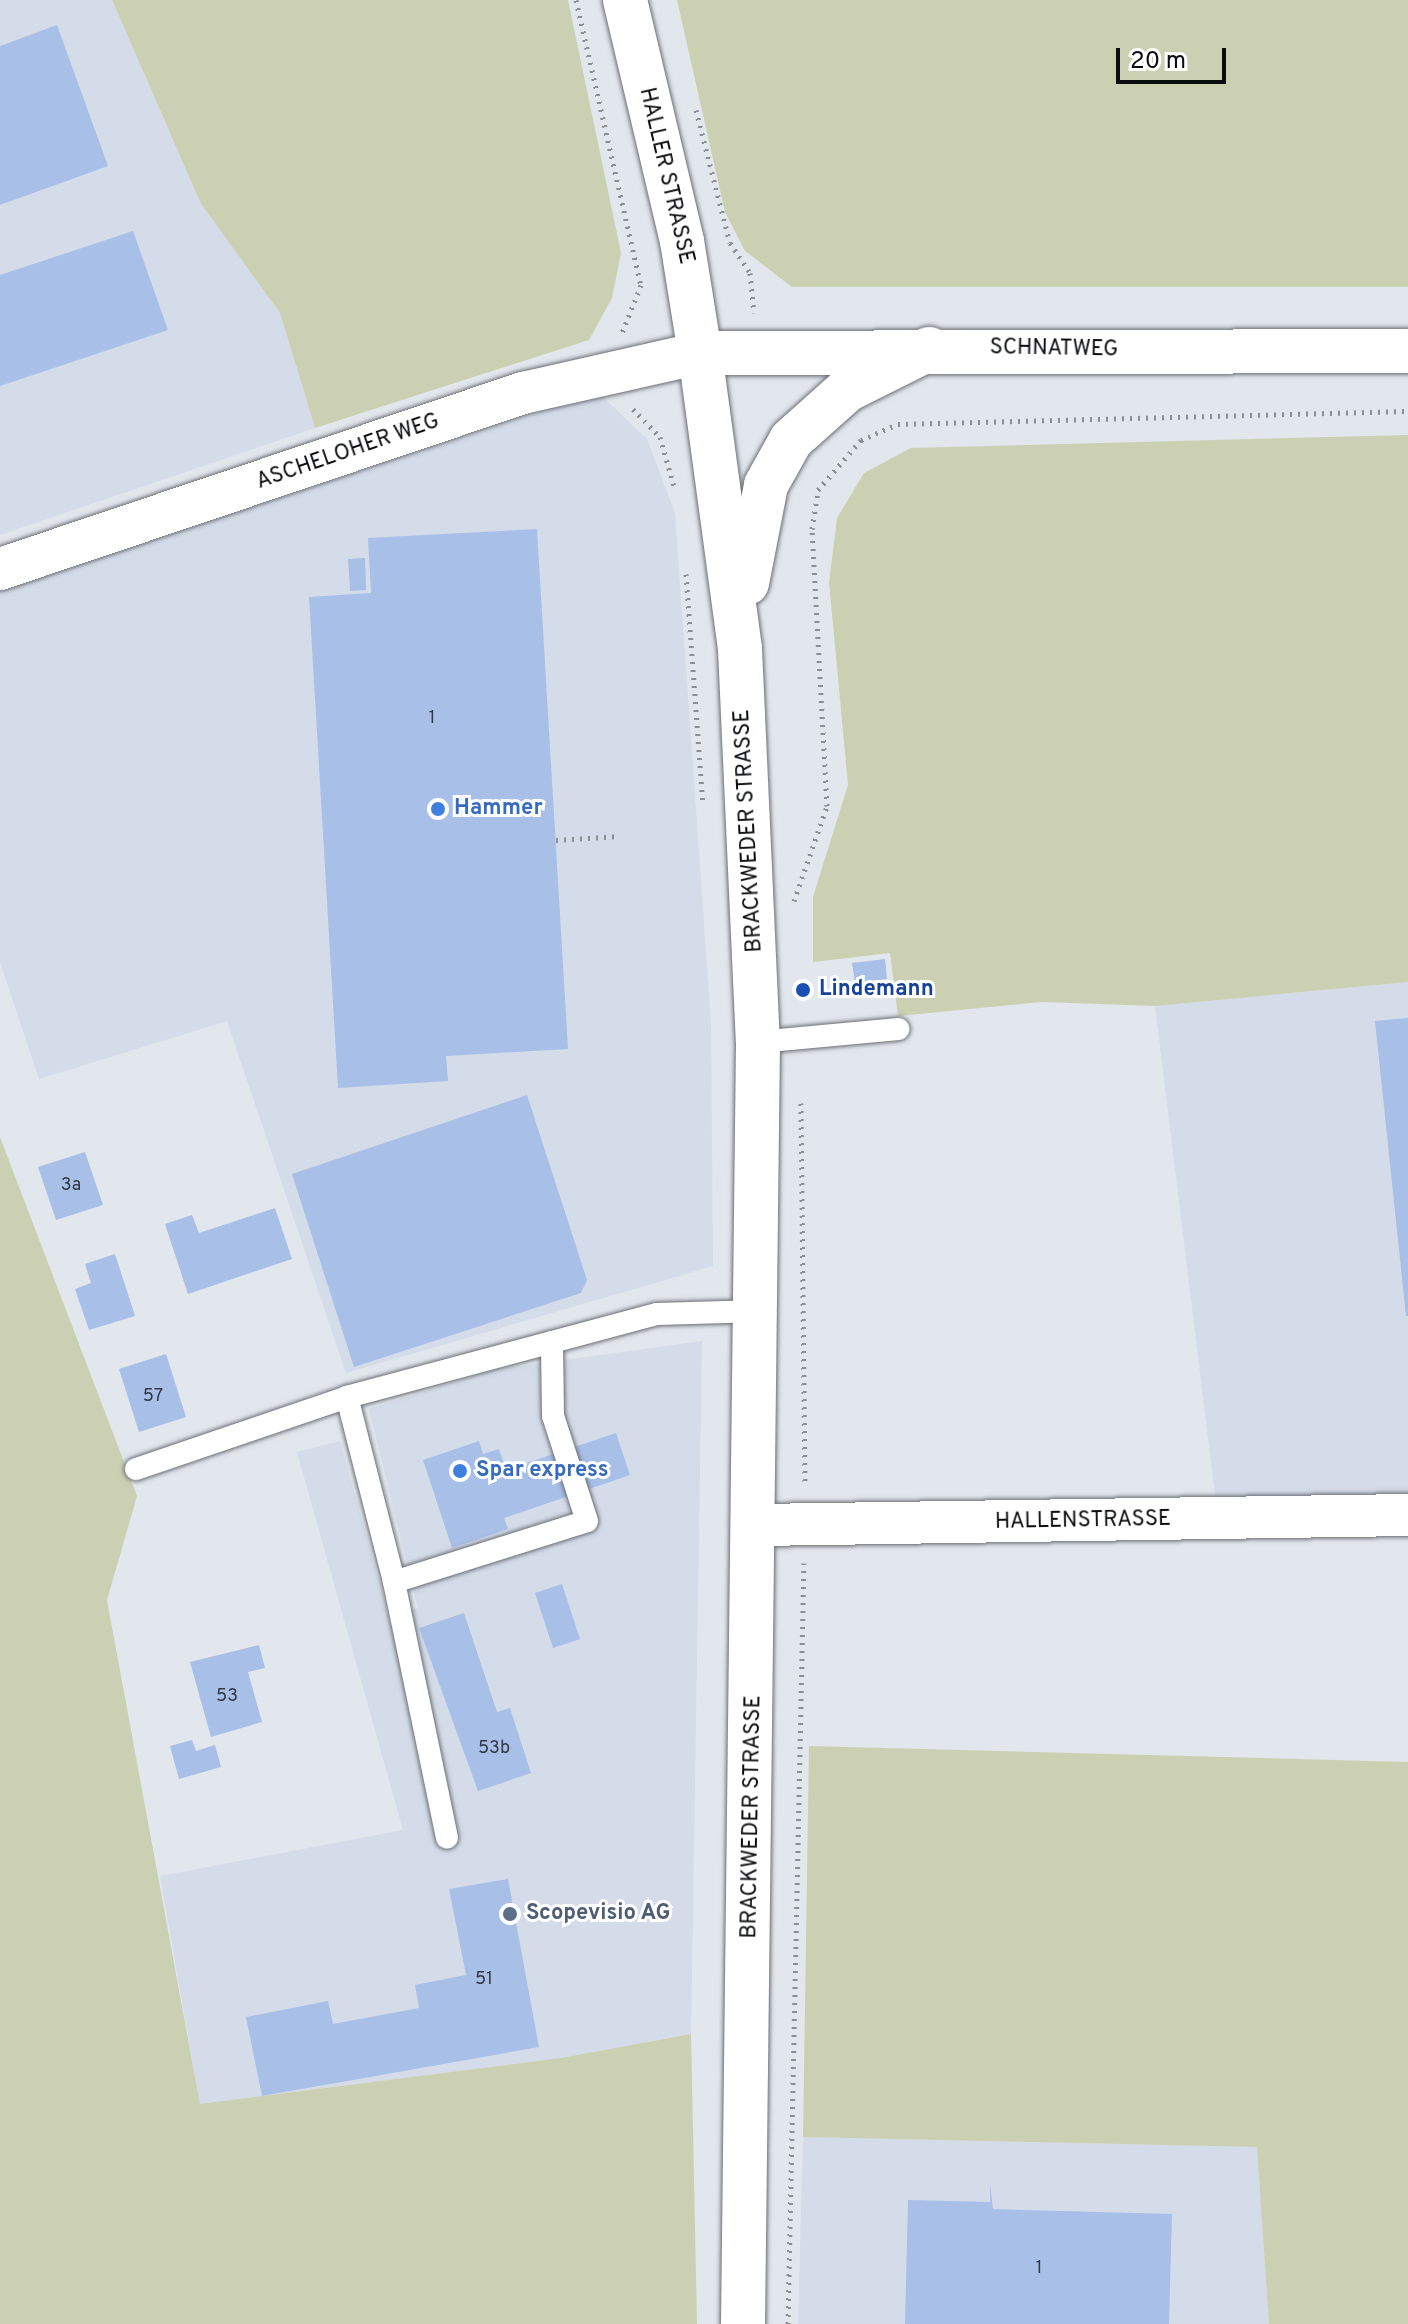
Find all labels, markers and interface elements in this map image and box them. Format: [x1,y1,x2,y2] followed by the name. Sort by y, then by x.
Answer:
[1120,32,1230,82] scale bar
[1130,47,1186,77] text: 20 m
[633,85,699,267] street label: HALLER STRASSE
[989,335,1119,363] street label: SCHNATWEG
[253,408,443,496] street label: ASCHELOHER WEG
[429,708,435,730] house number: 1
[729,709,769,953] street label: BRACKWEDER STRASSE
[454,796,543,822] place label: Hammer
[429,800,447,818] marker: Hammer
[819,977,934,1003] place label: Lindemann
[794,981,812,999] marker: Lindemann
[61,1175,81,1197] house number: 3a
[143,1386,163,1408] house number: 57
[476,1458,609,1484] place label: Spar express
[451,1462,469,1480] marker: Spar express
[995,1506,1171,1536] street label: HALLENSTRASSE
[216,1686,238,1708] house number: 53
[737,1695,767,1939] street label: BRACKWEDER STRASSE
[478,1738,510,1760] house number: 53b
[526,1901,671,1927] place label: Scopevisio AG
[501,1905,519,1923] marker: Scopevisio AG
[475,1969,493,1991] house number: 51
[1036,2258,1042,2280] house number: 1

